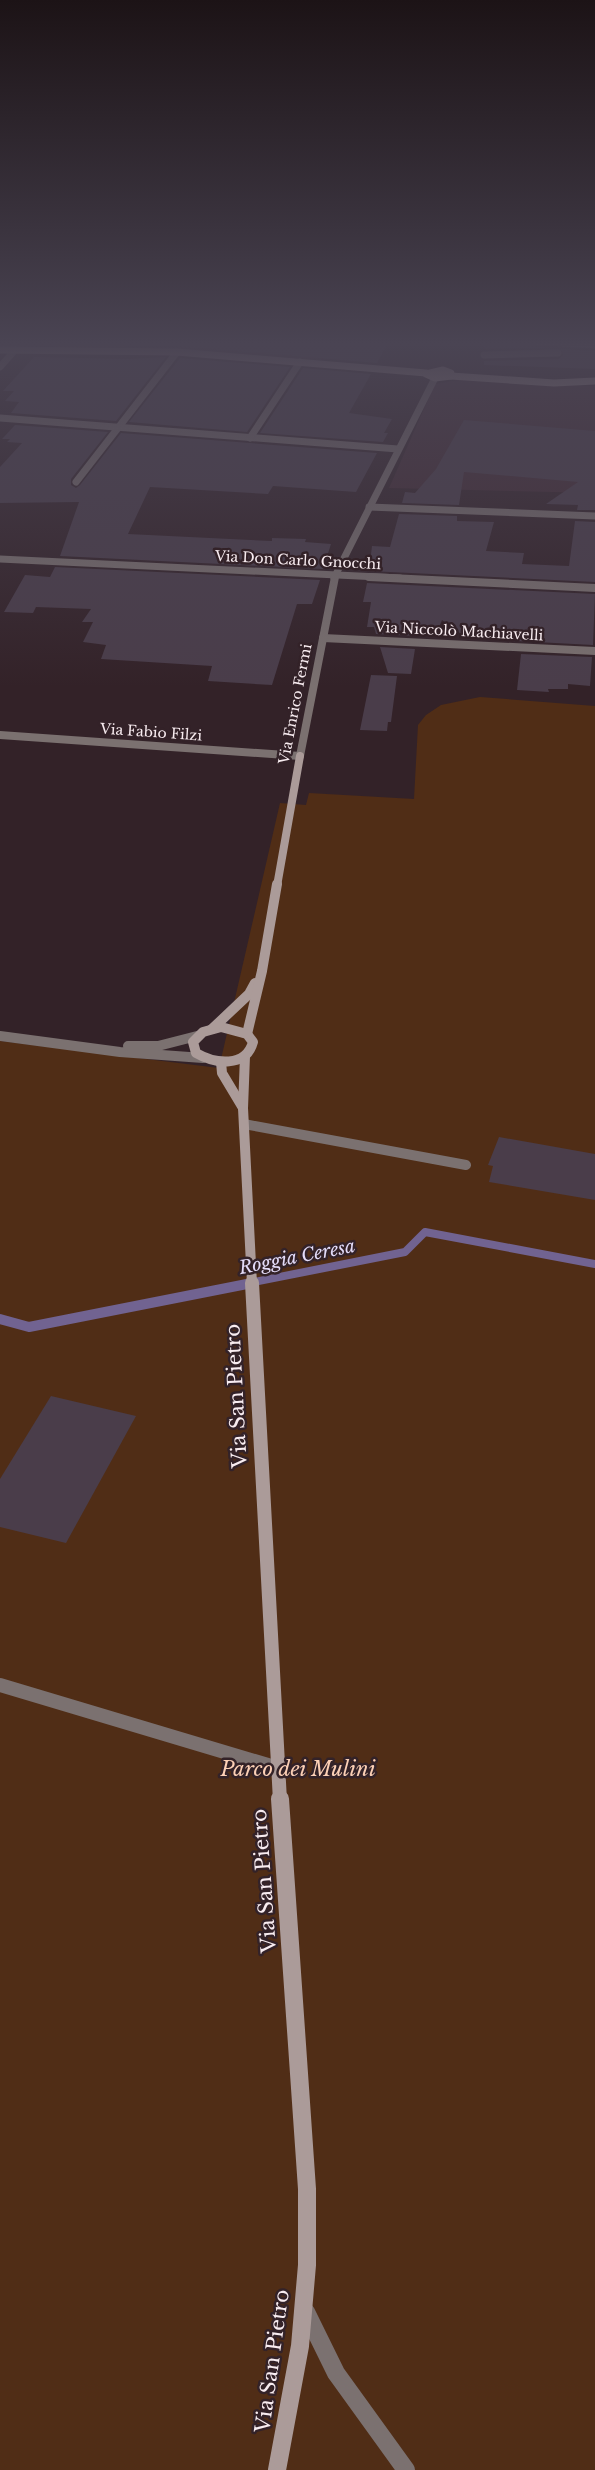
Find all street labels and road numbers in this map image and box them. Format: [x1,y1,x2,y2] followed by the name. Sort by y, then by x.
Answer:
[214,547,382,573] street label: Via Don Carlo Gnocchi
[373,618,544,644] street label: Via Niccolò Machiavelli
[274,642,316,767] street label: Via Enrico Fermi
[98,719,203,745] street label: Via Fabio Filzi
[220,1323,252,1470] street label: Via San Pietro
[247,1808,281,1955] street label: Via San Pietro
[250,2288,294,2435] street label: Via San Pietro

